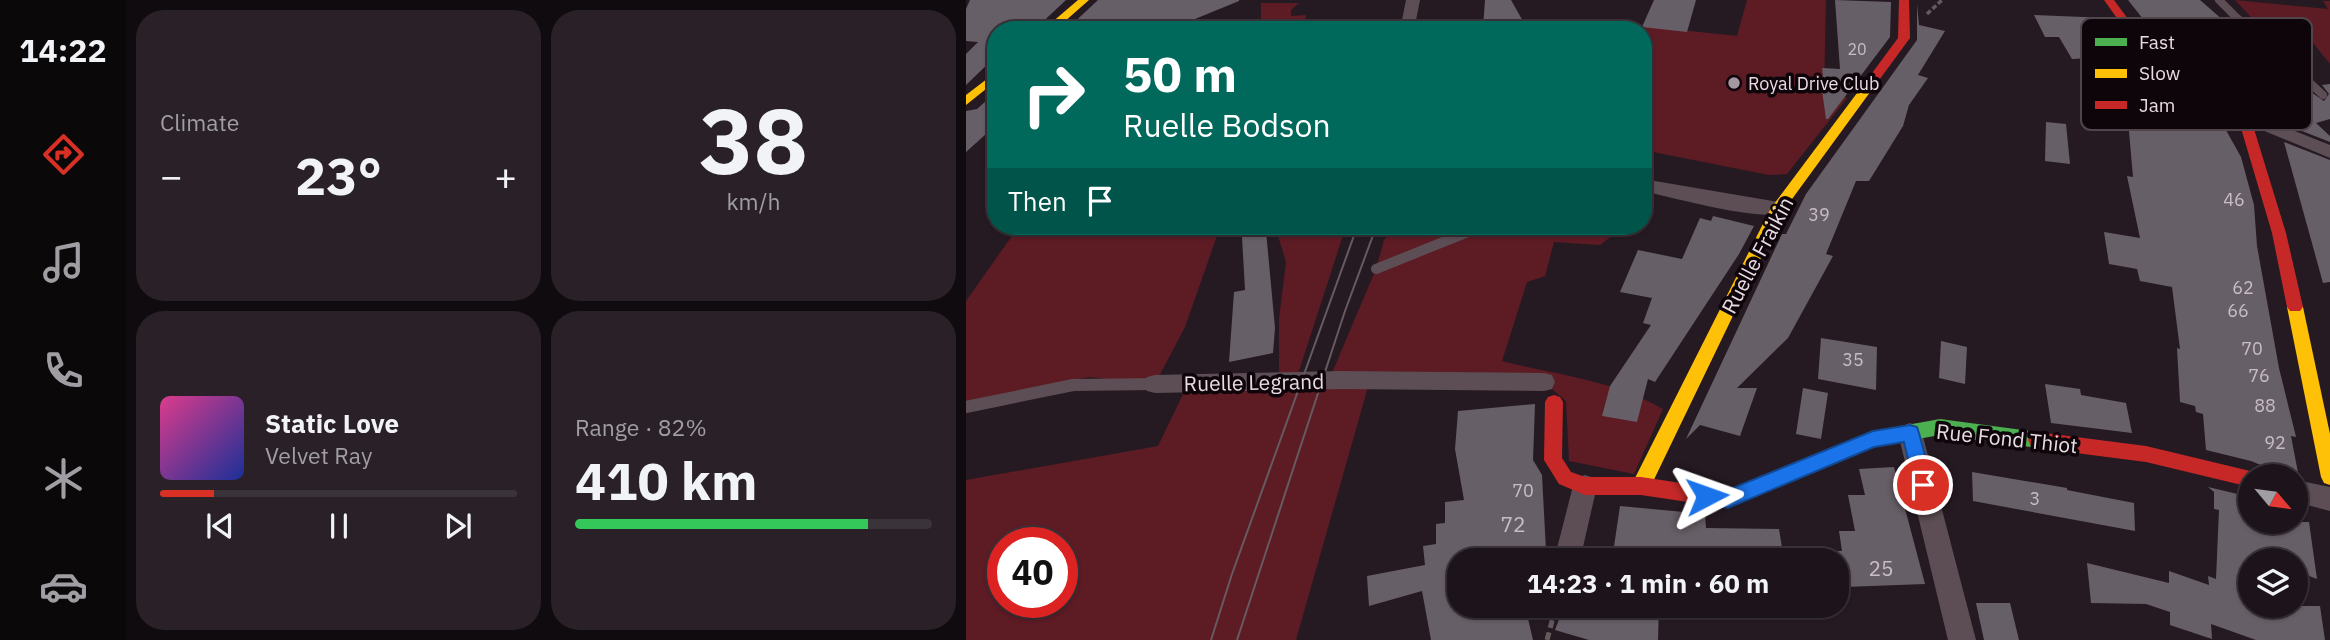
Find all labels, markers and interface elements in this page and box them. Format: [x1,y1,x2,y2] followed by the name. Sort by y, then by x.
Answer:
[2081,18,2312,130] legend
[19,29,107,71] text: 14:22
[2139,30,2175,54] text: Fast
[1847,39,1867,59] house number: 20
[1123,42,1237,105] text: 50 m
[1008,49,1099,140] icon: right
[2139,61,2180,85] text: Slow
[1748,72,1880,95] place label: Royal Drive Club
[1726,75,1742,91] marker: Royal Drive Club
[699,81,808,199] text: 38
[2139,93,2175,117] text: Jam
[1123,104,1331,146] text: Ruelle Bodson
[160,107,239,137] text: Climate
[39,130,88,179] icon: directions
[295,142,382,209] text: 23°
[160,151,183,200] text: −
[494,151,517,200] text: +
[1081,182,1119,220] icon: arrive
[1008,184,1067,218] text: Then
[726,186,781,216] text: km/h
[2223,188,2245,211] house number: 46
[1715,192,1799,318] street label: Ruelle Fraikin
[1808,203,1830,226] house number: 39
[39,238,88,287] icon: music
[2232,276,2254,299] house number: 62
[2227,299,2249,322] house number: 66
[2241,337,2263,360] house number: 70
[39,346,88,395] icon: phone
[1842,348,1864,371] house number: 35
[2248,364,2270,387] house number: 76
[1183,367,1325,397] street label: Ruelle Legrand
[2254,394,2276,417] house number: 88
[265,406,399,440] text: Static Love
[575,412,707,442] text: Range · 82%
[1935,417,2079,459] street label: Rue Fond Thiot
[2264,431,2286,454] house number: 92
[265,440,372,470] text: Velvet Ray
[575,447,757,514] text: 410 km
[39,454,88,503] icon: climate
[1893,455,1953,515] pin
[1670,459,1744,533] position arrow
[2238,464,2308,534] north arrow
[2238,464,2308,618] map controls
[1904,466,1942,504] icon: arrive
[1512,479,1534,502] house number: 70
[2030,487,2040,510] house number: 3
[201,507,239,545] icon: previous
[320,507,358,545] icon: pause
[439,507,477,545] icon: next
[1500,510,1526,538] house number: 72
[987,527,1078,618] speed limit sign: 40
[2238,548,2308,618] button: layers
[1868,554,1894,582] house number: 25
[39,562,88,611] icon: car
[1527,566,1769,600] text: 14:23 · 1 min · 60 m

